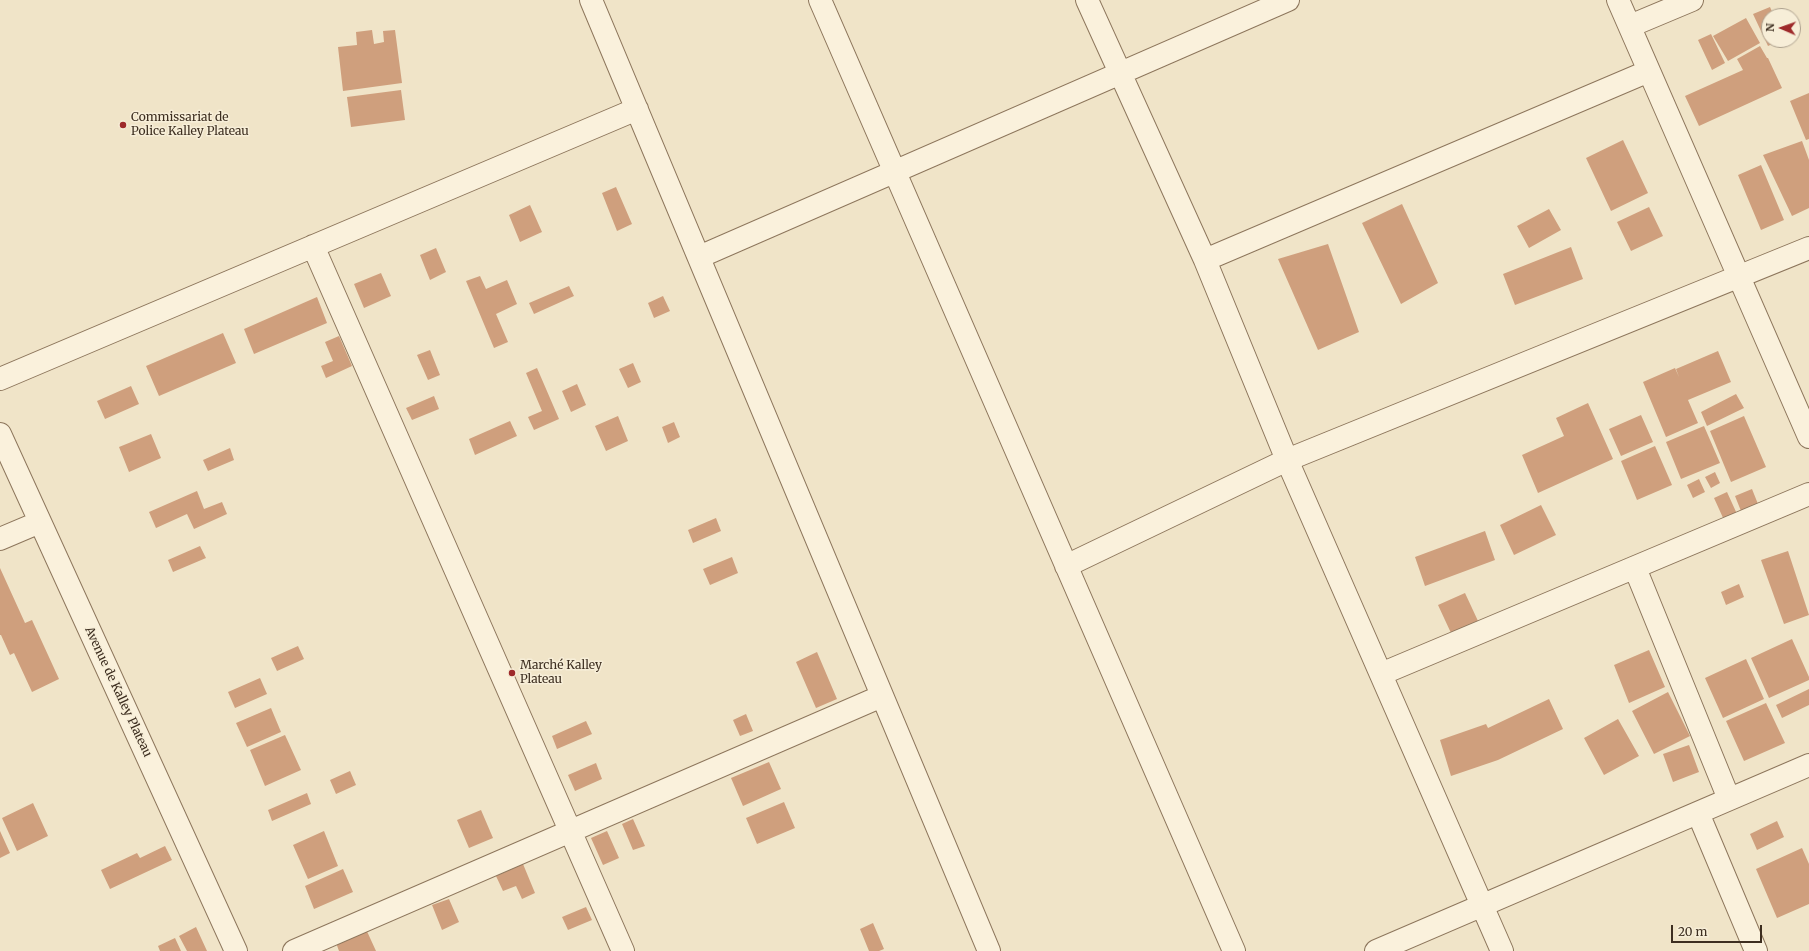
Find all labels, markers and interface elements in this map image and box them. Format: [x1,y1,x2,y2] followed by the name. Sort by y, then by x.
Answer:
[1761,8,1801,48] north arrow
[1763,23,1777,32] text: N
[131,111,249,139] place label: Commissariat de Police Kalley Plateau
[118,120,128,130] marker: Commissariat de Police Kalley Plateau
[81,625,155,759] street label: Avenue de Kalley Plateau
[520,659,602,687] place label: Marché Kalley Plateau
[507,668,517,678] marker: Marché Kalley Plateau
[1673,917,1764,943] scale bar
[1678,924,1707,939] text: 20 m

